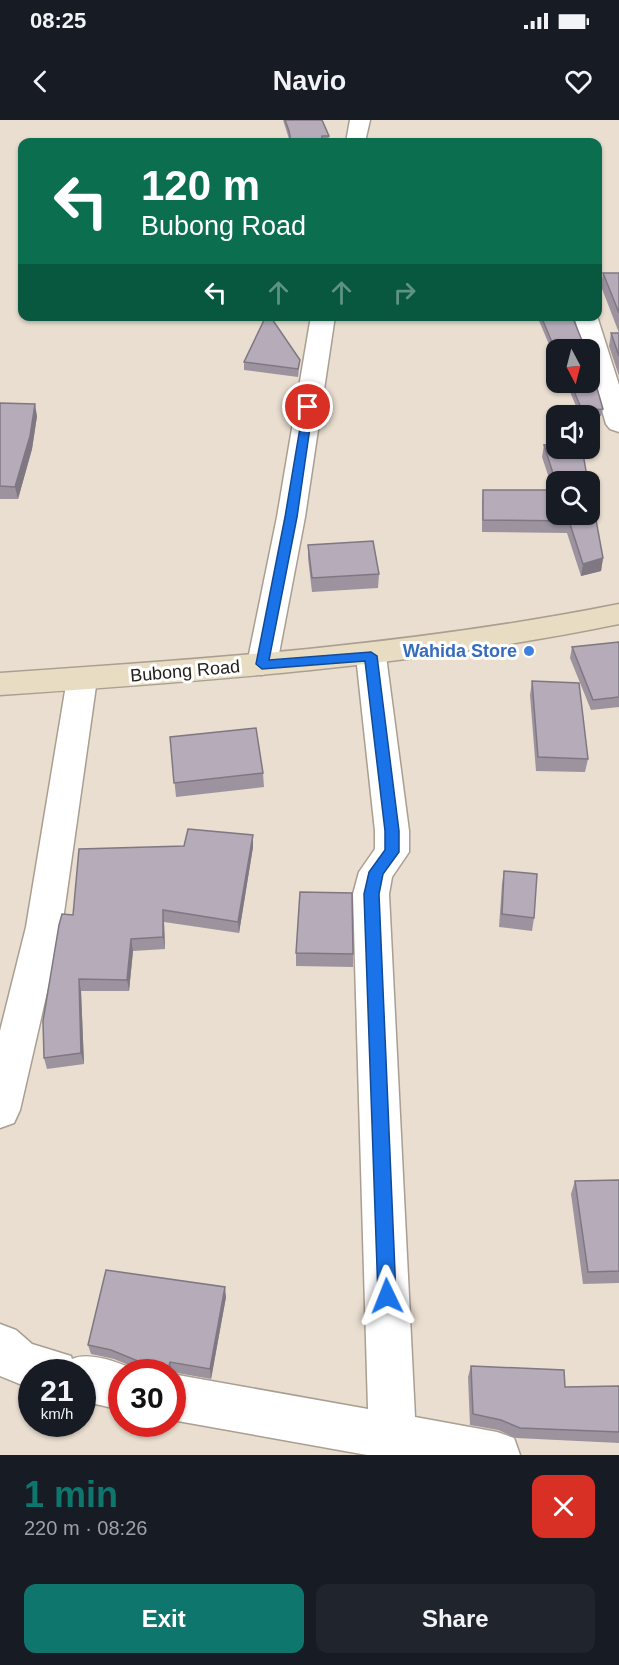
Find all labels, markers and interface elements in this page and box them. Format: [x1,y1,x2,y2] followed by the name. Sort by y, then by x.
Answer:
[30,8,86,33] text: 08:25
[24,65,57,98] icon: back
[562,65,595,98] icon: heart
[273,66,346,96] text: Navio
[42,162,120,240] icon: left
[141,162,260,209] text: 120 m
[141,211,306,241] text: Bubong Road
[199,276,232,309] icon: left
[262,276,295,309] icon: ahead
[325,276,358,309] icon: ahead
[388,276,421,309] icon: right
[546,339,600,393] north arrow
[546,339,600,525] map controls
[282,381,333,432] pin
[291,390,324,423] icon: arrive
[546,405,600,459] button: sound
[546,471,600,525] button: search
[403,641,517,661] place label: Wahida Store
[522,644,536,658] marker: Wahida Store
[129,656,241,686] street label: Bubong Road
[355,1264,419,1328] position arrow
[108,1359,186,1437] speed limit sign: 30
[40,1374,74,1407] text: 21
[41,1405,73,1422] text: km/h
[24,1474,118,1515] text: 1 min
[532,1475,595,1538] button: close
[24,1517,147,1539] text: 220 m · 08:26
[24,1584,304,1653] button: Exit
[316,1584,595,1653] button: Share

